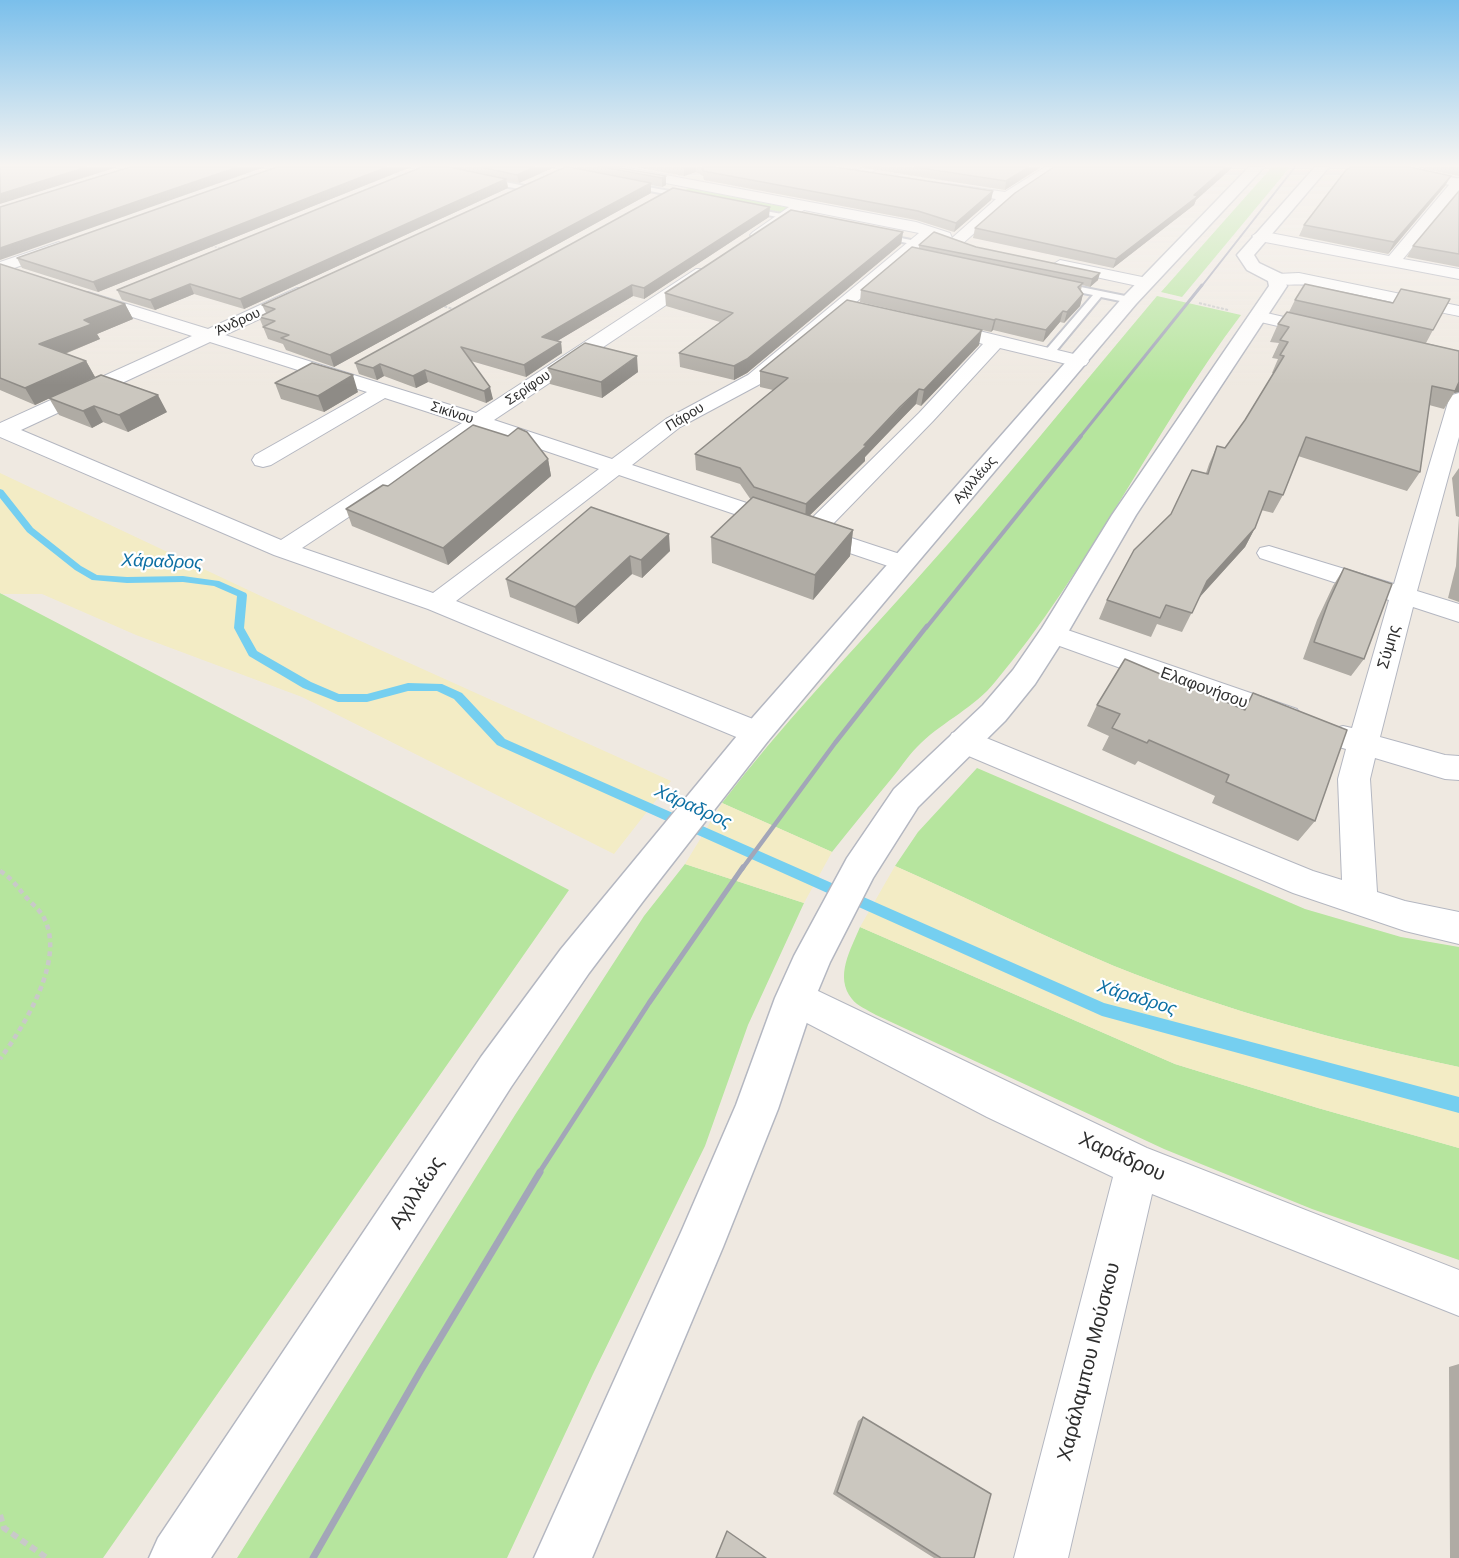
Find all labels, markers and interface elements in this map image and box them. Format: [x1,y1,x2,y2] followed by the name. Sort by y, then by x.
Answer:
[213,304,263,340] street label: Άνδρου
[502,367,554,409] street label: Σερίφου
[428,398,476,428] street label: Σικίνου
[663,399,707,435] street label: Πάρου
[950,453,1000,507] street label: Αχιλλέως
[121,550,203,574] water label: Χάραδρος
[1374,623,1404,671] street label: Σύμης
[1158,663,1250,713] street label: Ελαφονήσου
[651,780,735,834] water label: Χάραδρος
[1095,976,1179,1020] water label: Χάραδρος
[1075,1127,1169,1187] street label: Χαράδρου
[385,1152,449,1234] street label: Αχιλλέως
[1053,1260,1125,1464] street label: Χαράλαμπου Μούσκου

